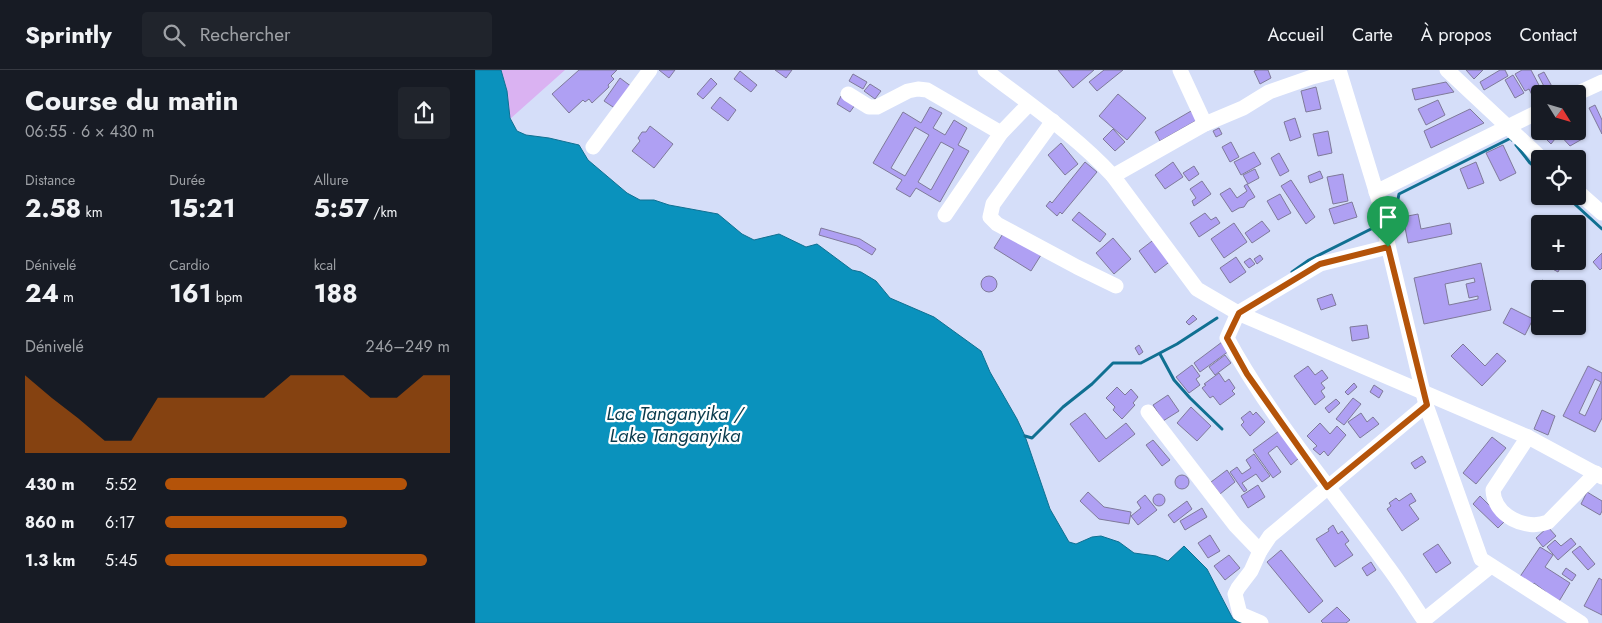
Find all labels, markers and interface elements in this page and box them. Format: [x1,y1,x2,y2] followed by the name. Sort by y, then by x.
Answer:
[142,12,492,57] search box
[25,17,112,52] text: Sprintly
[160,21,188,49] icon: search
[200,21,291,48] text: Rechercher
[1267,22,1324,48] text: Accueil
[1352,22,1393,48] text: Carte
[1421,22,1491,48] text: À propos
[1519,22,1577,48] text: Contact
[25,80,239,121] text: Course du matin
[1531,85,1586,140] north arrow
[1531,85,1586,335] map controls
[398,87,450,139] button: share
[25,120,154,143] text: 06:55 · 6 × 430 m
[1531,150,1586,205] button: locate
[25,170,75,190] text: Distance
[169,170,205,190] text: Durée
[314,170,349,190] text: Allure
[25,190,81,226] text: 2.58
[169,190,235,226] text: 15:21
[314,190,369,226] text: 5:57
[1367,196,1409,247] pin
[81,202,103,222] text: km
[369,202,398,222] text: /km
[1374,203,1402,231] icon: arrive
[1531,215,1586,270] button: +
[25,255,76,275] text: Dénivelé
[169,255,210,275] text: Cardio
[314,255,336,275] text: kcal
[25,275,59,311] text: 24
[169,275,212,311] text: 161
[314,275,358,311] text: 188
[1531,280,1586,335] button: −
[59,287,74,307] text: m
[212,287,243,307] text: bpm
[25,335,84,358] text: Dénivelé
[366,335,450,358] text: 246–249 m
[606,400,746,449] water label: Lac Tanganyika / Lake Tanganyika
[25,473,75,496] text: 430 m
[105,473,137,496] text: 5:52
[25,511,74,534] text: 860 m
[105,511,135,534] text: 6:17
[25,549,75,572] text: 1.3 km
[105,549,137,572] text: 5:45

